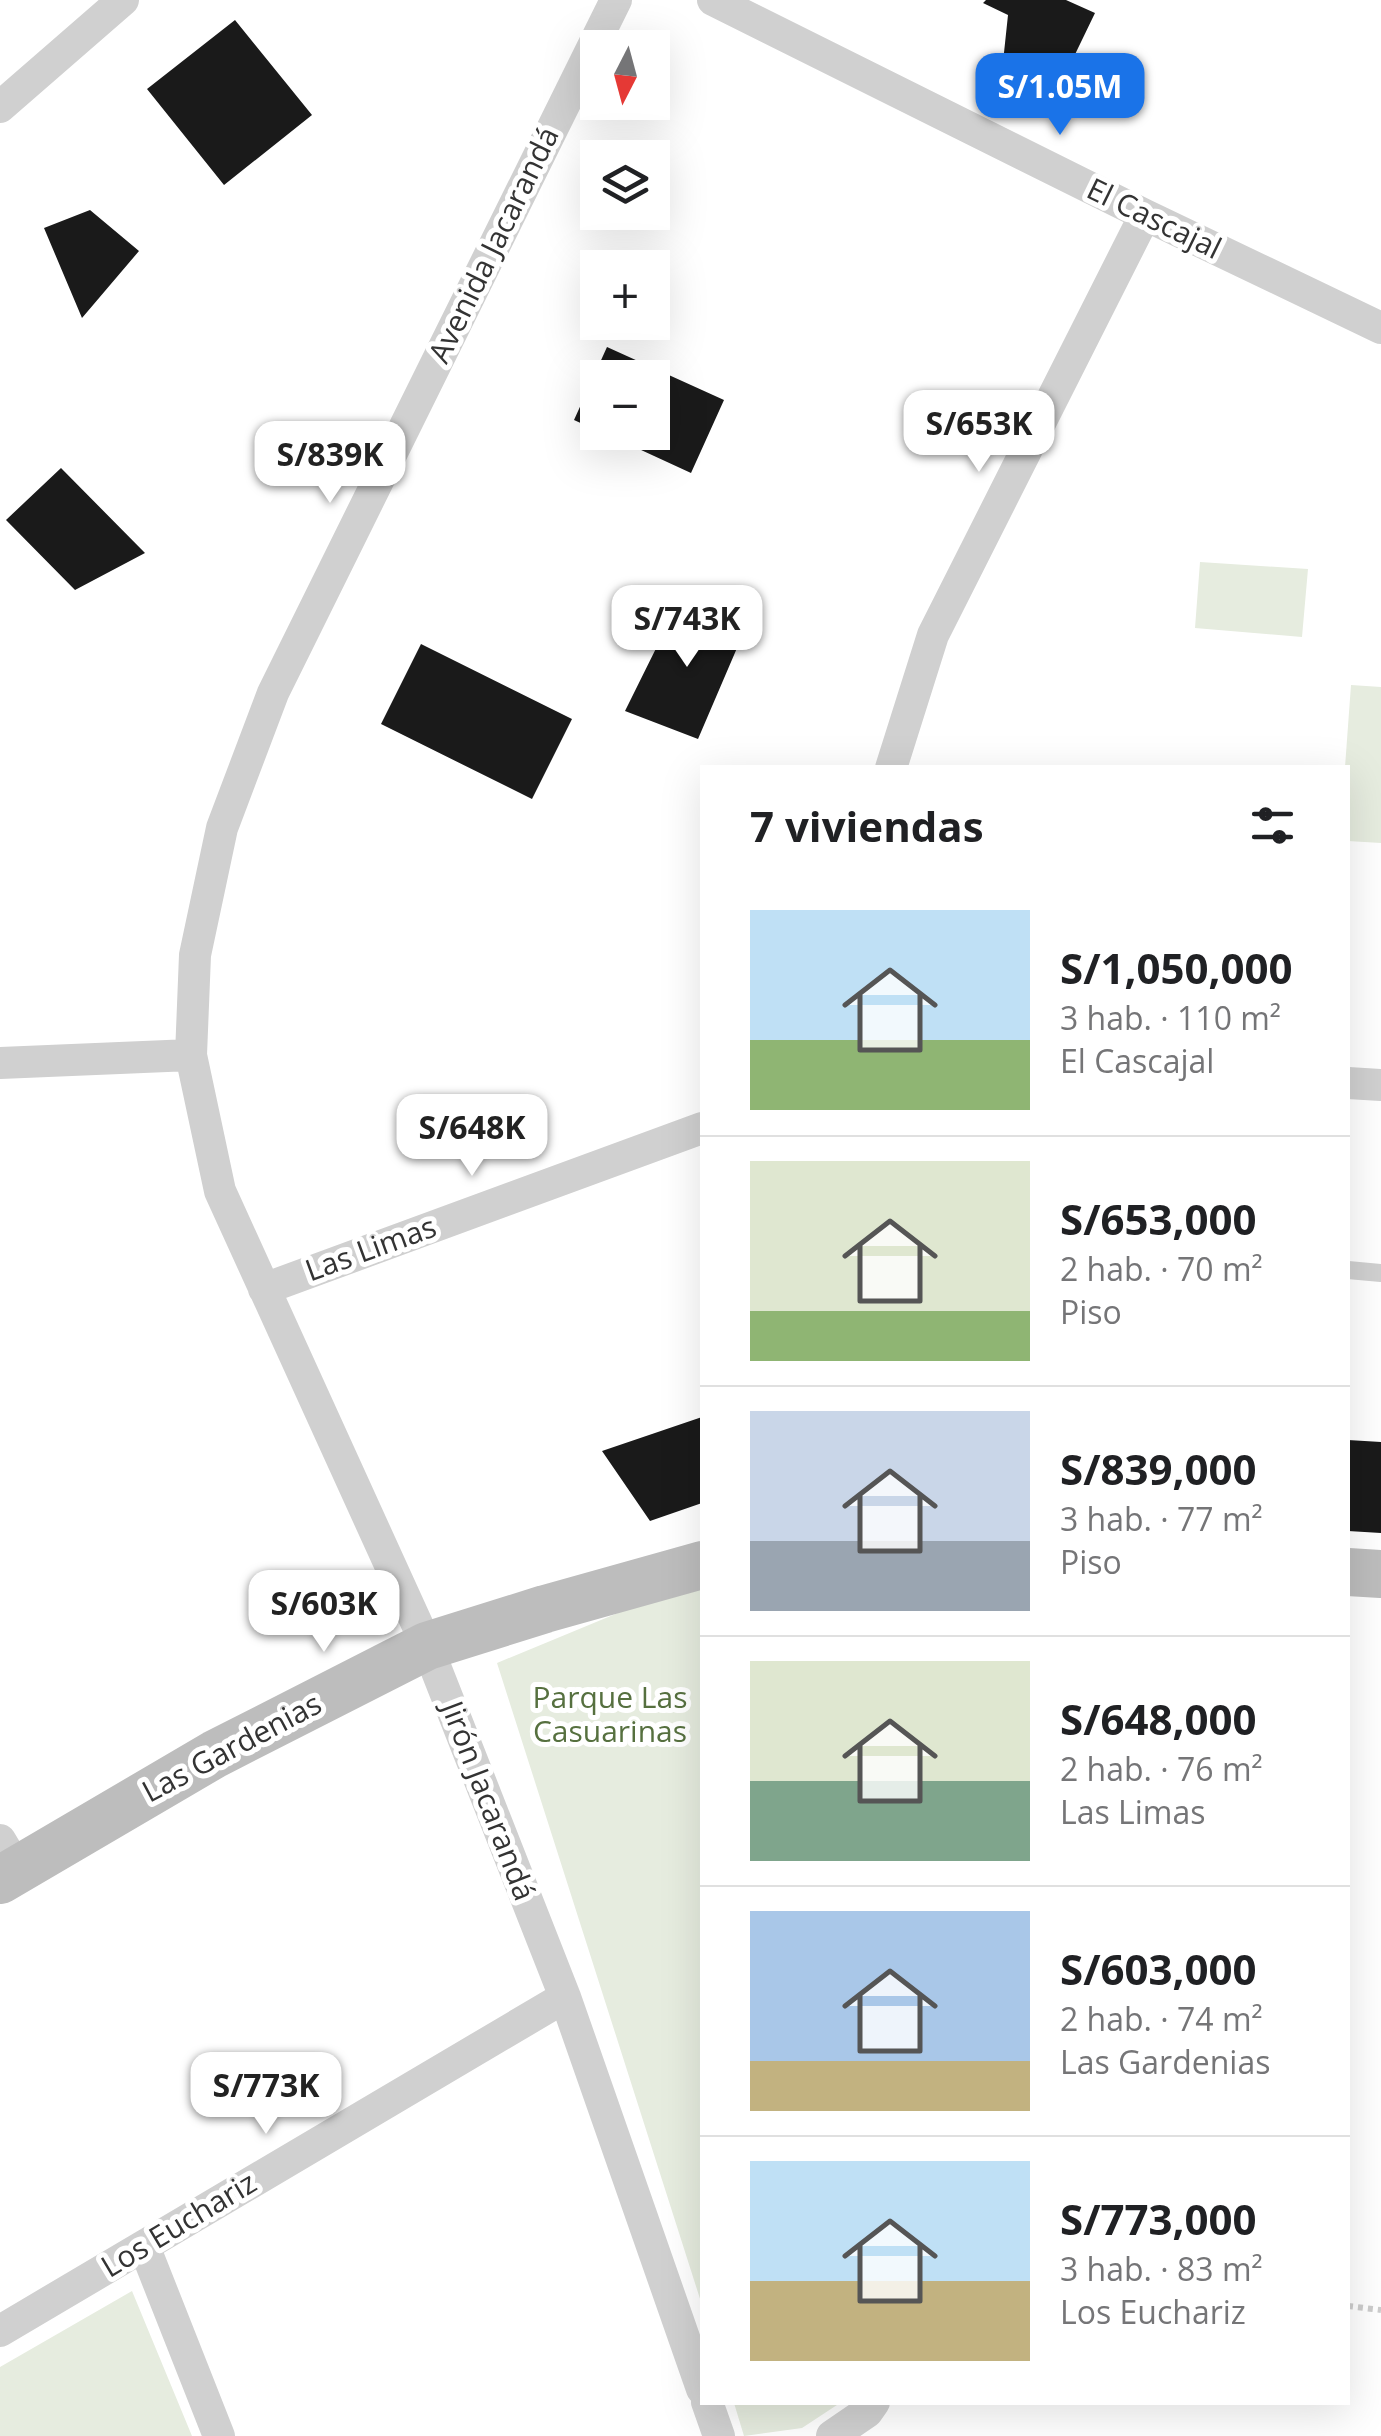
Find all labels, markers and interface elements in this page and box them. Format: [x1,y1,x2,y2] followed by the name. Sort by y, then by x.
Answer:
[580,30,670,120] north arrow
[580,30,670,450] map controls
[968,53,1152,138] pin: S/1.05M
[997,64,1123,107] text: S/1.05M
[418,120,568,369] street label: Avenida Jacarandá
[580,140,670,230] button: layers
[1081,167,1229,268] street label: El Cascajal
[580,250,670,340] button: +
[580,360,670,450] button: −
[898,390,1060,475] pin: S/653K
[926,401,1032,444] text: S/653K
[249,421,411,506] pin: S/839K
[277,432,383,475] text: S/839K
[606,585,768,670] pin: S/743K
[634,596,740,639] text: S/743K
[750,797,984,854] text: 7 viviendas
[1245,798,1300,853] icon: filters
[1060,939,1293,996] text: S/1,050,000
[830,950,950,1070] icon: home
[1060,996,1281,1039] text: 3 hab. · 110 m²
[1060,1039,1214,1082] text: El Cascajal
[391,1094,553,1179] pin: S/648K
[419,1105,525,1148] text: S/648K
[1060,1190,1257,1247] text: S/653,000
[830,1201,950,1321] icon: home
[299,1205,442,1290] street label: Las Limas
[1060,1247,1263,1290] text: 2 hab. · 70 m²
[1060,1290,1122,1333] text: Piso
[1060,1440,1257,1497] text: S/839,000
[830,1451,950,1571] icon: home
[1060,1497,1263,1540] text: 3 hab. · 77 m²
[1060,1540,1122,1583] text: Piso
[243,1570,405,1655] pin: S/603K
[271,1581,377,1624] text: S/603K
[533,1676,688,1751] park label: Parque Las Casuarinas
[135,1682,328,1811] street label: Las Gardenias
[1060,1690,1257,1747] text: S/648,000
[432,1692,546,1906] street label: Jirón Jacarandá
[830,1701,950,1821] icon: home
[1060,1747,1263,1790] text: 2 hab. · 76 m²
[1060,1790,1205,1833] text: Las Limas
[1060,1940,1257,1997] text: S/603,000
[830,1951,950,2071] icon: home
[1060,1997,1263,2040] text: 2 hab. · 74 m²
[1060,2040,1270,2083] text: Las Gardenias
[185,2052,347,2137] pin: S/773K
[213,2063,319,2106] text: S/773K
[93,2161,263,2286] street label: Los Euchariz
[1060,2190,1257,2247] text: S/773,000
[830,2201,950,2321] icon: home
[1060,2247,1263,2290] text: 3 hab. · 83 m²
[1060,2290,1246,2333] text: Los Euchariz

